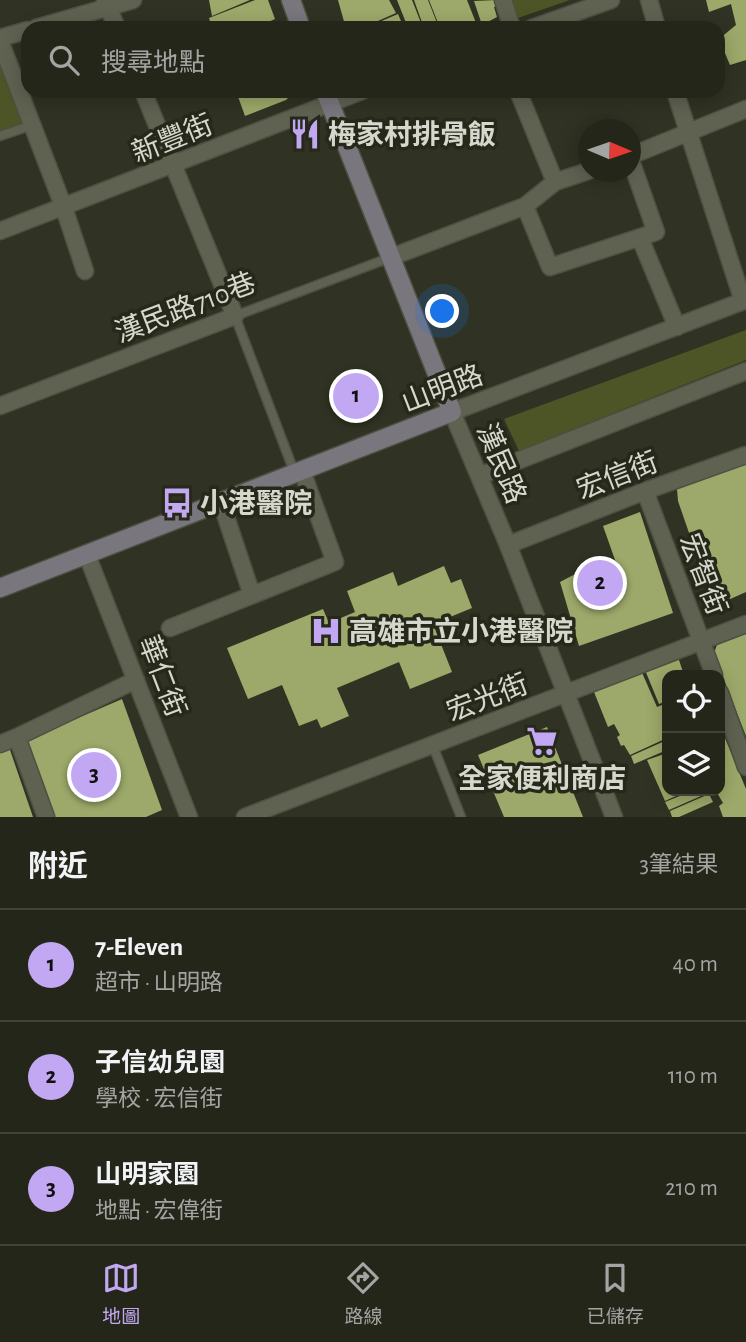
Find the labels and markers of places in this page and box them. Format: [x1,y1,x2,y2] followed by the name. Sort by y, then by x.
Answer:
[288,117,322,151] restaurant icon: 梅家村排骨飯
[328,119,496,150] place label: 梅家村排骨飯
[333,370,379,422] pin: 1
[160,486,194,520] bus stop icon: 小港醫院
[200,488,312,519] place label: 小港醫院
[577,557,623,609] pin: 2
[309,614,343,648] hospital icon: 高雄市立小港醫院
[349,616,573,647] place label: 高雄市立小港醫院
[525,724,559,758] supermarket icon: 全家便利商店
[71,749,117,801] pin: 3
[458,763,626,794] place label: 全家便利商店

